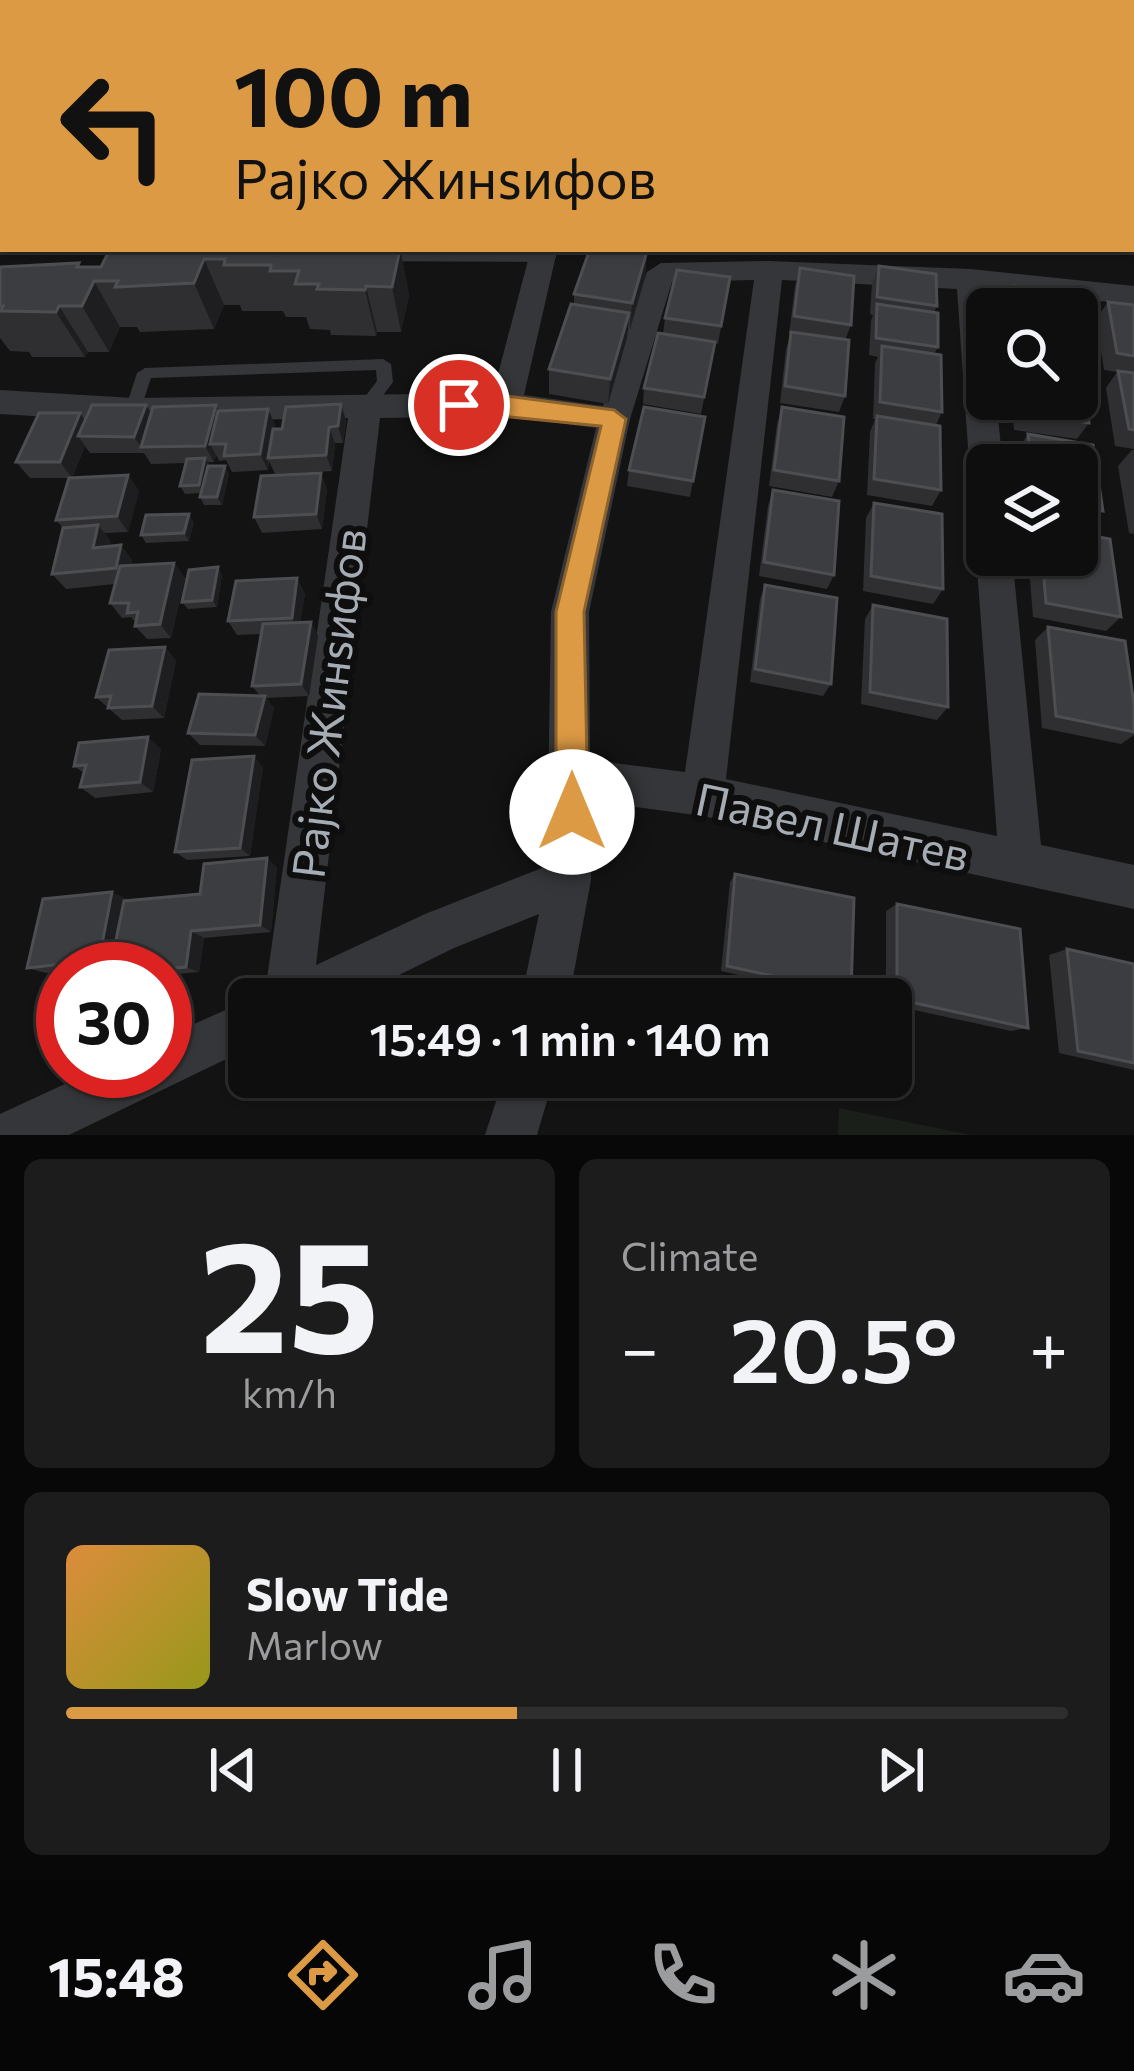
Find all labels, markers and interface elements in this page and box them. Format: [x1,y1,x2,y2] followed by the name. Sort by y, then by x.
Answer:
[234,42,473,144] text: 100 m
[36,48,192,204] icon: left
[234,144,656,210] text: Рајко Жинѕифов
[966,288,1098,576] map controls
[966,288,1098,420] button: search
[408,354,510,456] pin
[426,372,492,438] icon: arrive
[966,444,1098,576] button: layers
[278,525,376,881] street label: Рајко Жинѕифов
[509,749,635,875] position arrow
[691,769,975,881] street label: Павел Шатев
[36,942,192,1098] speed limit sign: 30
[370,1010,770,1065] text: 15:49 · 1 min · 140 m
[200,1194,379,1385] text: 25
[621,1231,758,1279] text: Climate
[730,1291,958,1402] text: 20.5°
[621,1306,659,1387] text: −
[1029,1306,1068,1387] text: +
[242,1368,337,1416] text: km/h
[246,1565,449,1620] text: Slow Tide
[246,1620,383,1668] text: Marlow
[200,1737,266,1803] icon: previous
[534,1737,600,1803] icon: pause
[868,1737,934,1803] icon: next
[281,1933,365,2017] icon: directions
[461,1933,545,2017] icon: music
[641,1933,725,2017] icon: phone
[822,1933,906,2017] icon: climate
[1002,1933,1086,2017] icon: car
[48,1942,185,2008] text: 15:48

